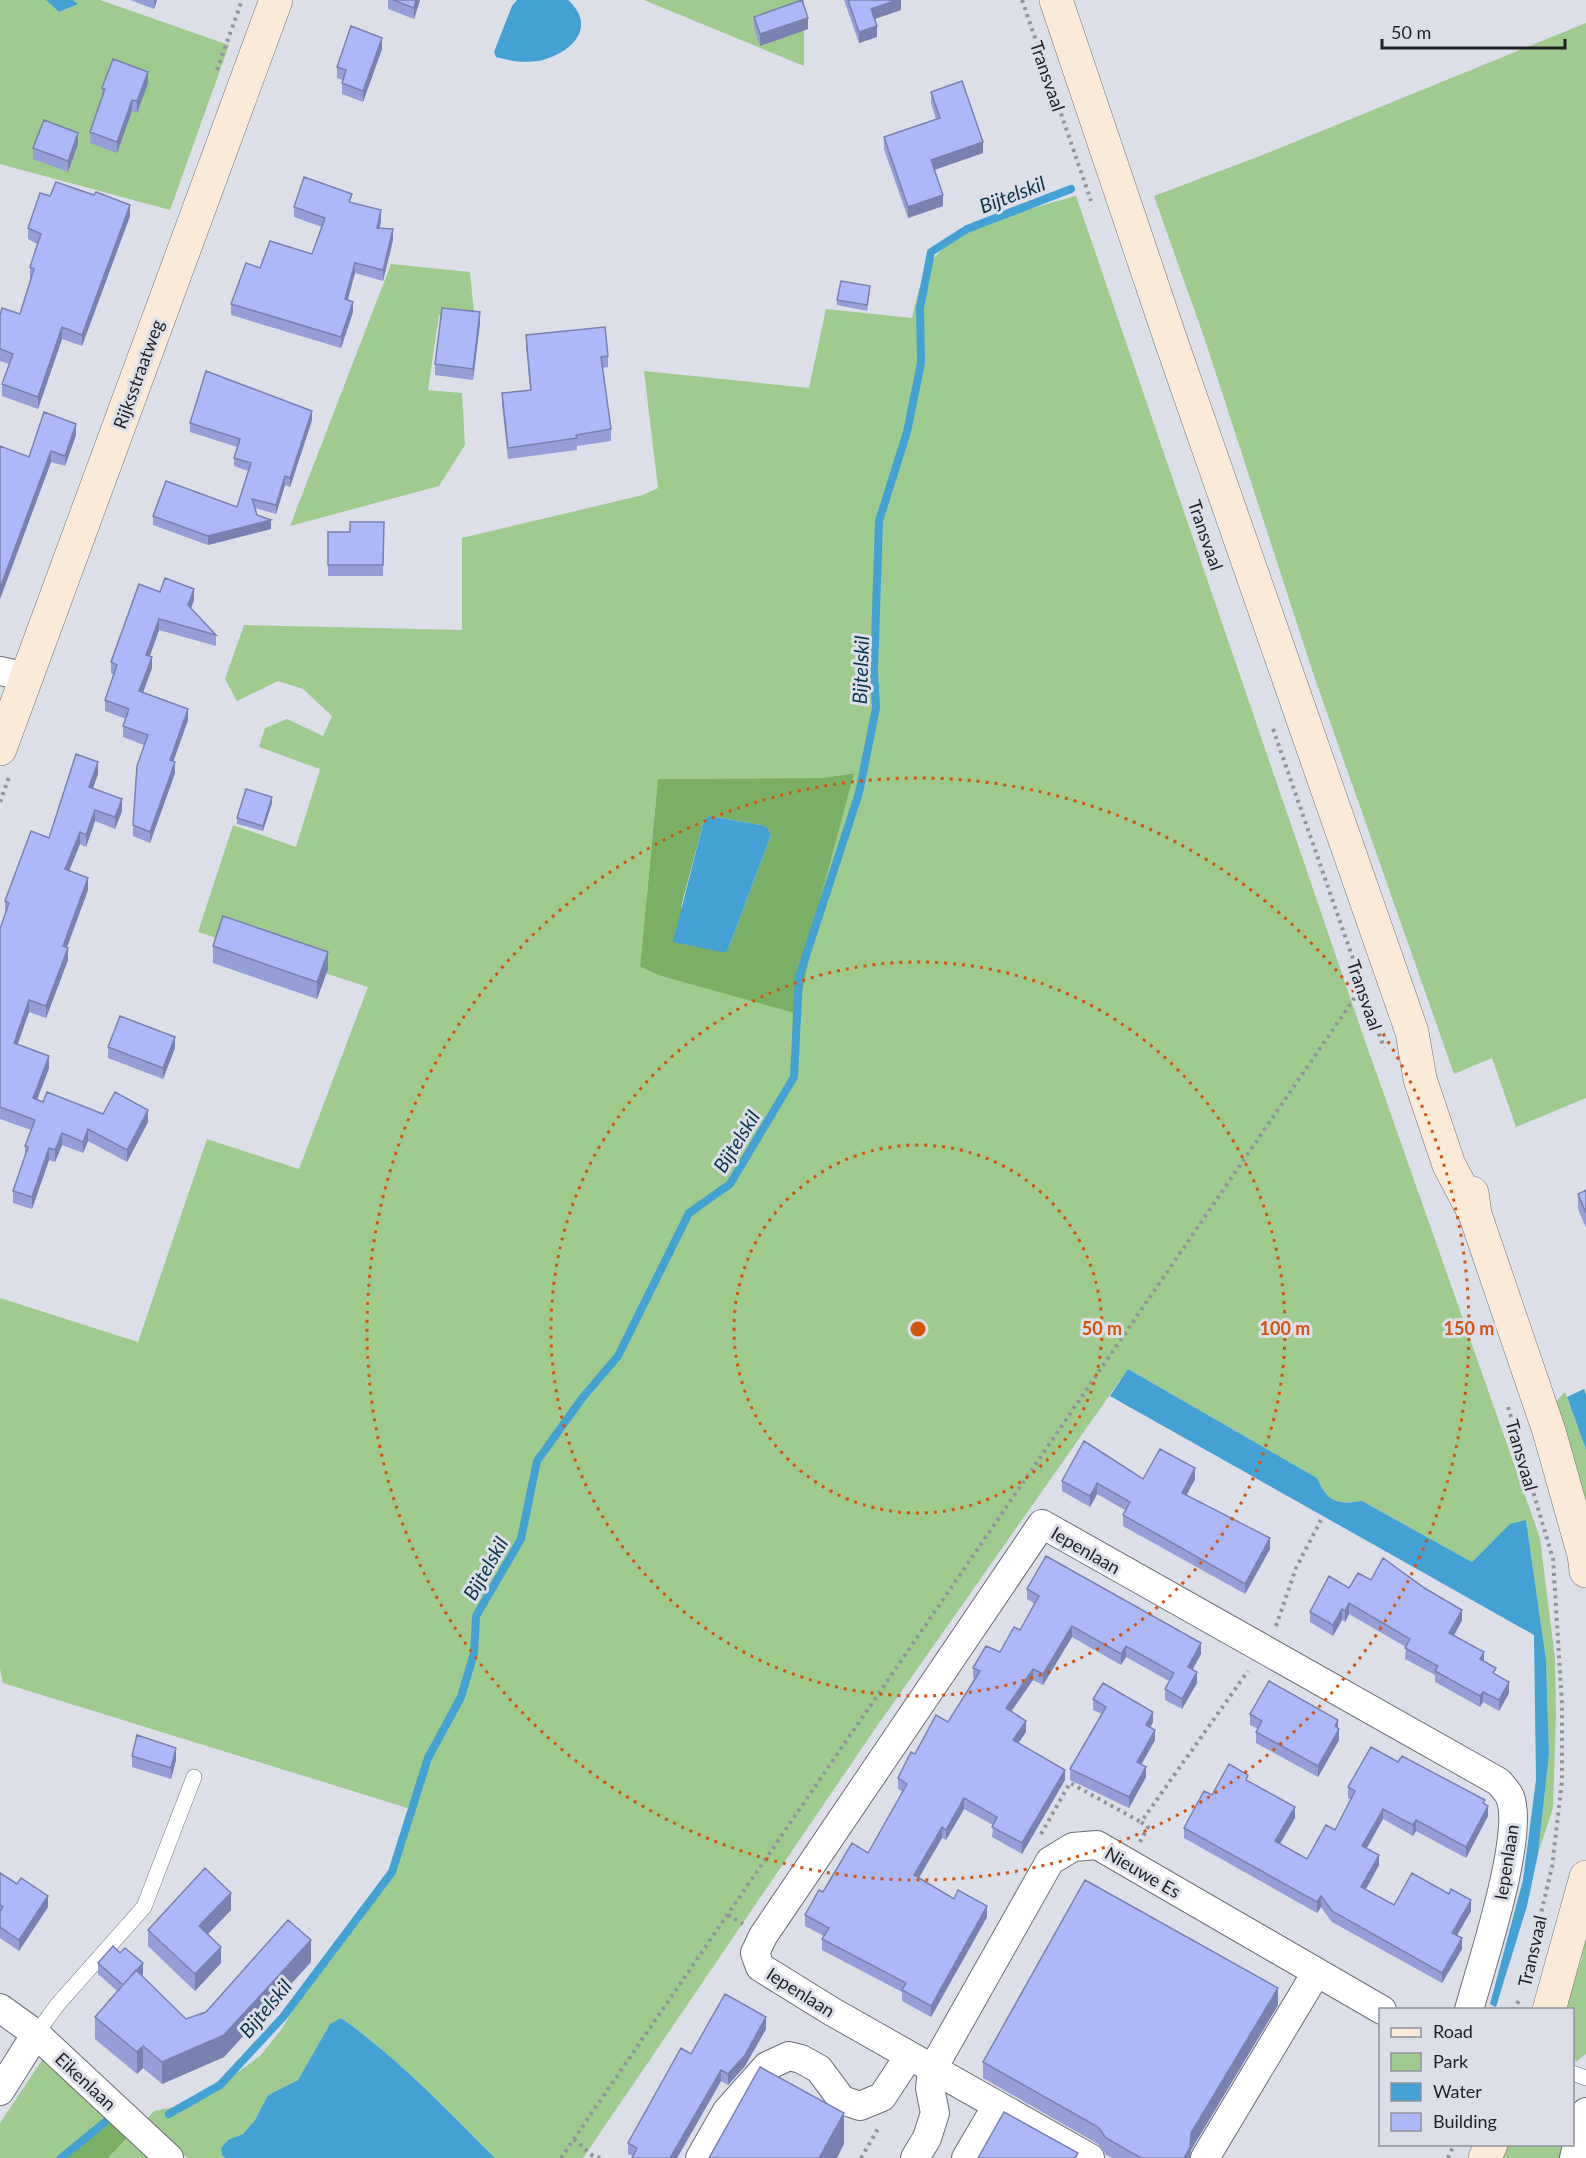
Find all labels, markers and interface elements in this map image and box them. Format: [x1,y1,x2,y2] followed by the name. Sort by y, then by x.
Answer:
[1382,12,1565,50] scale bar
[1391,21,1431,43] text: 50 m
[1026,38,1070,114] street label: Transvaal
[976,170,1049,217] water label: Bijtelskil
[108,316,168,432] street label: Rijksstraatweg
[1184,497,1228,573] street label: Transvaal
[847,635,873,705] water label: Bijtelskil
[1343,957,1387,1033] street label: Transvaal
[708,1105,765,1176] water label: Bijtelskil
[1082,1317,1122,1339] text: 50 m
[1260,1317,1310,1339] text: 100 m
[1444,1317,1494,1339] text: 150 m
[908,1319,928,1339] centre of rings
[1501,1417,1543,1493] street label: Transvaal
[1048,1521,1124,1579] street label: Iepenlaan
[457,1532,513,1604] water label: Bijtelskil
[1489,1823,1523,1901] street label: Iepenlaan
[1101,1842,1185,1903] street label: Nieuwe Es
[1513,1913,1551,1989] street label: Transvaal
[763,1963,839,2021] street label: Iepenlaan
[234,1974,297,2042] water label: Bijtelskil
[1379,2008,1574,2146] legend
[1433,2020,1473,2042] text: Road
[51,2047,121,2115] street label: Eikenlaan
[1433,2050,1469,2072] text: Park
[1433,2080,1482,2102] text: Water
[1433,2110,1497,2132] text: Building

